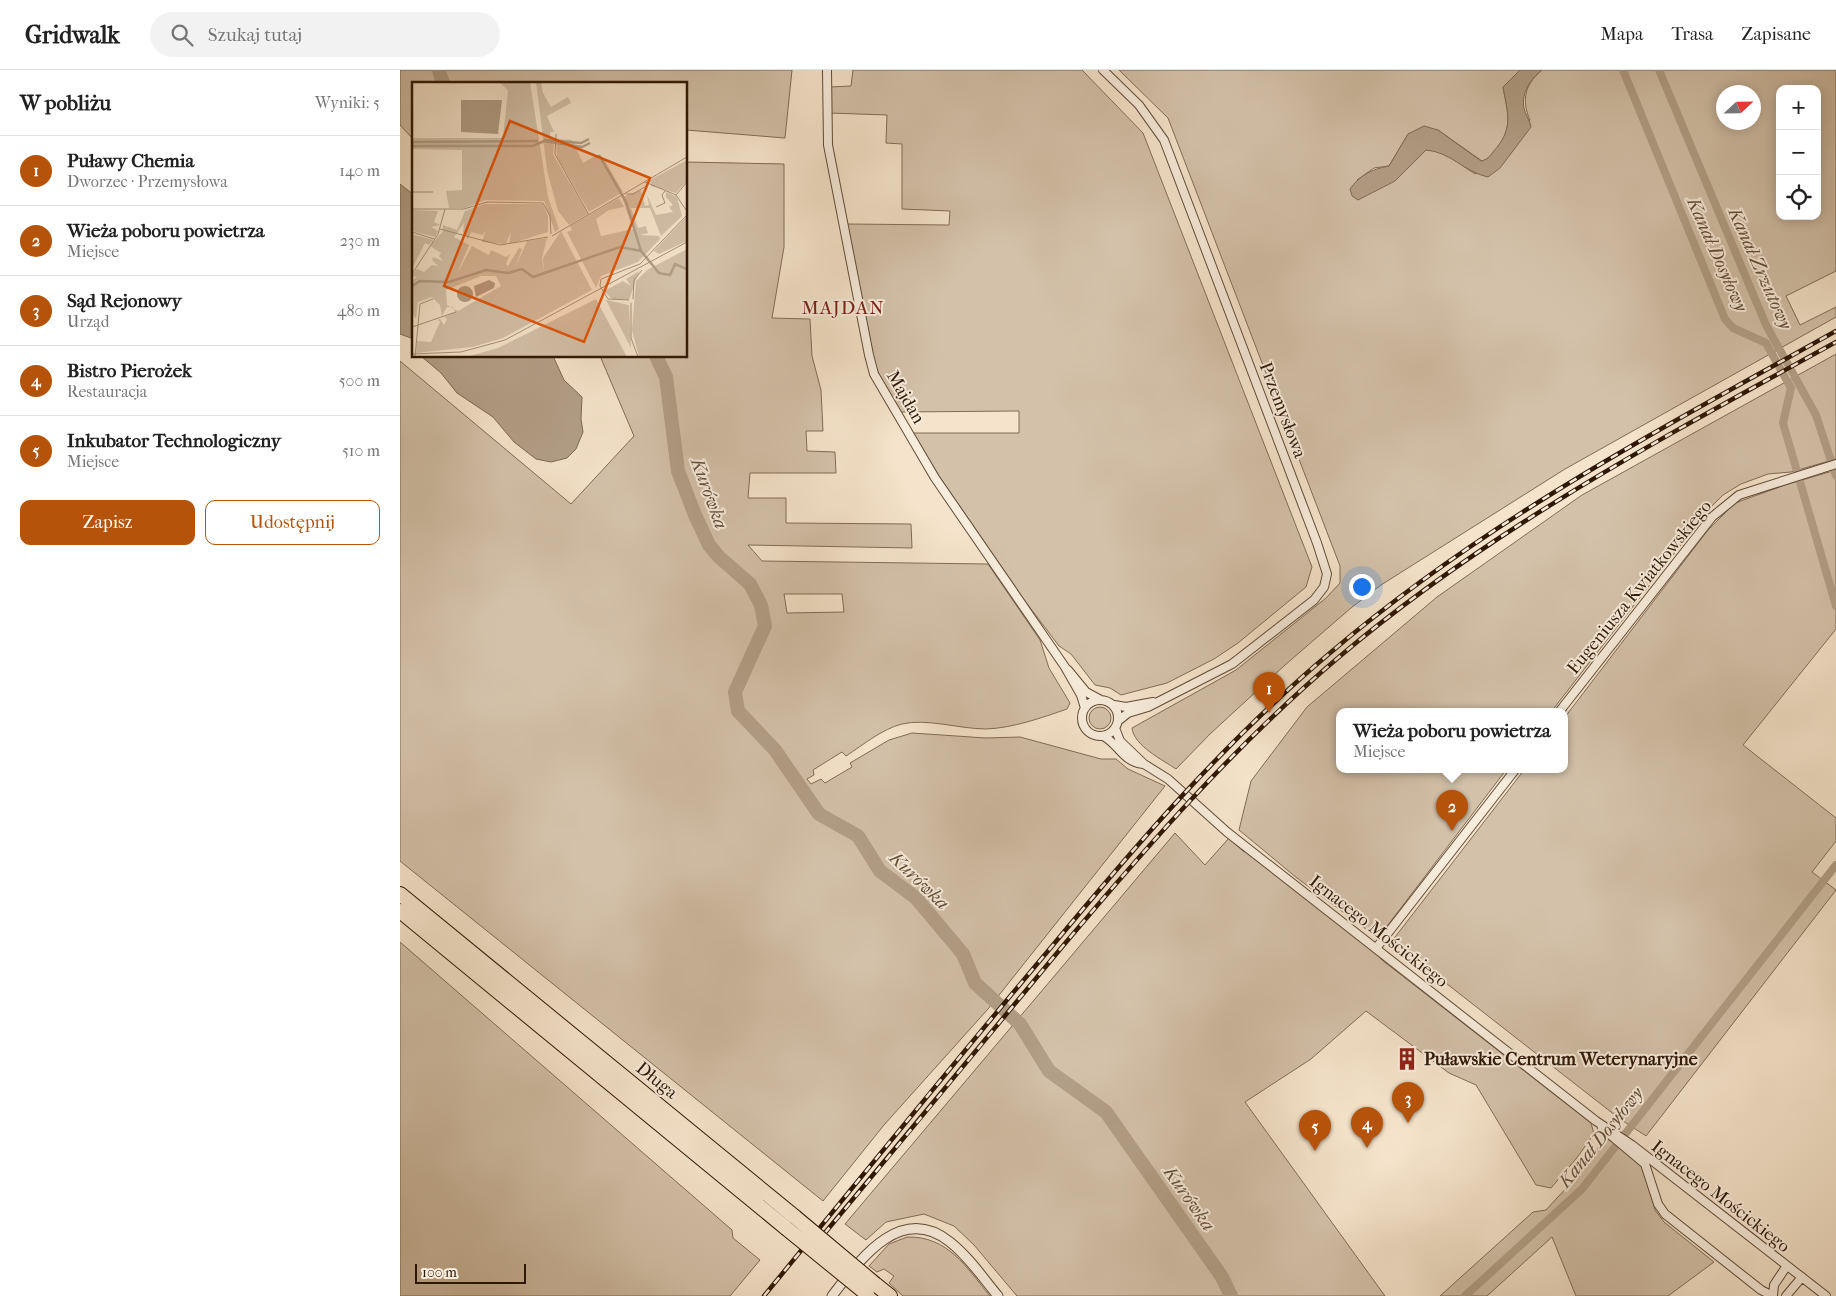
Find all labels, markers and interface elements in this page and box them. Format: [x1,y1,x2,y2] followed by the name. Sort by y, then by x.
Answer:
[150,12,500,57] search box
[25,21,120,49] text: Gridwalk
[168,21,196,49] icon: search
[208,24,302,46] text: Szukaj tutaj
[1601,24,1643,45] text: Mapa
[1671,24,1713,45] text: Trasa
[1741,24,1811,45] text: Zapisane
[412,82,688,358] inset map
[1716,85,1761,130] north arrow
[1776,85,1821,220] map controls
[1776,85,1821,130] button: +
[20,91,111,115] text: W pobliżu
[315,93,380,112] text: Wyniki: 5
[1776,130,1821,175] button: −
[67,150,194,172] text: Puławy Chemia
[33,161,39,180] text: 1
[339,161,380,180] text: 140 m
[67,172,228,191] text: Dworzec · Przemysłowa
[1776,175,1821,220] button: locate
[1681,192,1753,316] water label: Kanał Dosyłowy
[1723,202,1797,334] water label: Kanał Zrzutowy
[67,220,265,242] text: Wieża poboru powietrza
[32,231,40,250] text: 2
[340,231,380,250] text: 230 m
[67,242,119,261] text: Miejsce
[67,290,182,312] text: Sąd Rejonowy
[801,297,885,319] district label: MAJDAN
[33,301,39,320] text: 3
[337,301,380,320] text: 480 m
[67,312,109,331] text: Urząd
[1255,359,1311,462] street label: Przemysłowa
[67,360,192,382] text: Bistro Pierożek
[882,367,929,428] street label: Majdan
[31,371,41,390] text: 4
[339,371,380,390] text: 500 m
[67,382,147,401] text: Restauracja
[67,430,281,452] text: Inkubator Technologiczny
[33,441,39,460] text: 5
[342,441,380,460] text: 510 m
[67,452,119,471] text: Miejsce
[685,453,732,532] water label: Kurówka
[1563,496,1716,678] street label: Eugeniusza Kwiatkowskiego
[20,500,195,545] button: Zapisz
[205,500,380,545] button: Udostępnij
[1349,574,1375,600] your location
[1253,672,1285,713] pin: 1
[1336,708,1568,773] popup
[1353,720,1551,742] text: Wieża poboru powietrza
[1353,742,1405,761] text: Miejsce
[1436,790,1468,831] pin: 2
[884,846,954,914] water label: Kurówka
[1305,871,1452,992] street label: Ignacego Mościckiego
[1394,1046,1420,1072] building icon: Puławskie Centrum Weterynaryjne
[1424,1049,1698,1070] place label: Puławskie Centrum Weterynaryjne
[632,1058,682,1104] street label: Długa
[1392,1082,1424,1123] pin: 3
[1552,1082,1649,1194] water label: Kanał Dosyłowy
[1351,1107,1383,1148] pin: 4
[1299,1110,1331,1151] pin: 5
[1647,1136,1794,1257] street label: Ignacego Mościckiego
[1158,1160,1219,1235] water label: Kurówka
[415,1261,526,1284] scale bar
[422,1264,457,1281] text: 100 m

